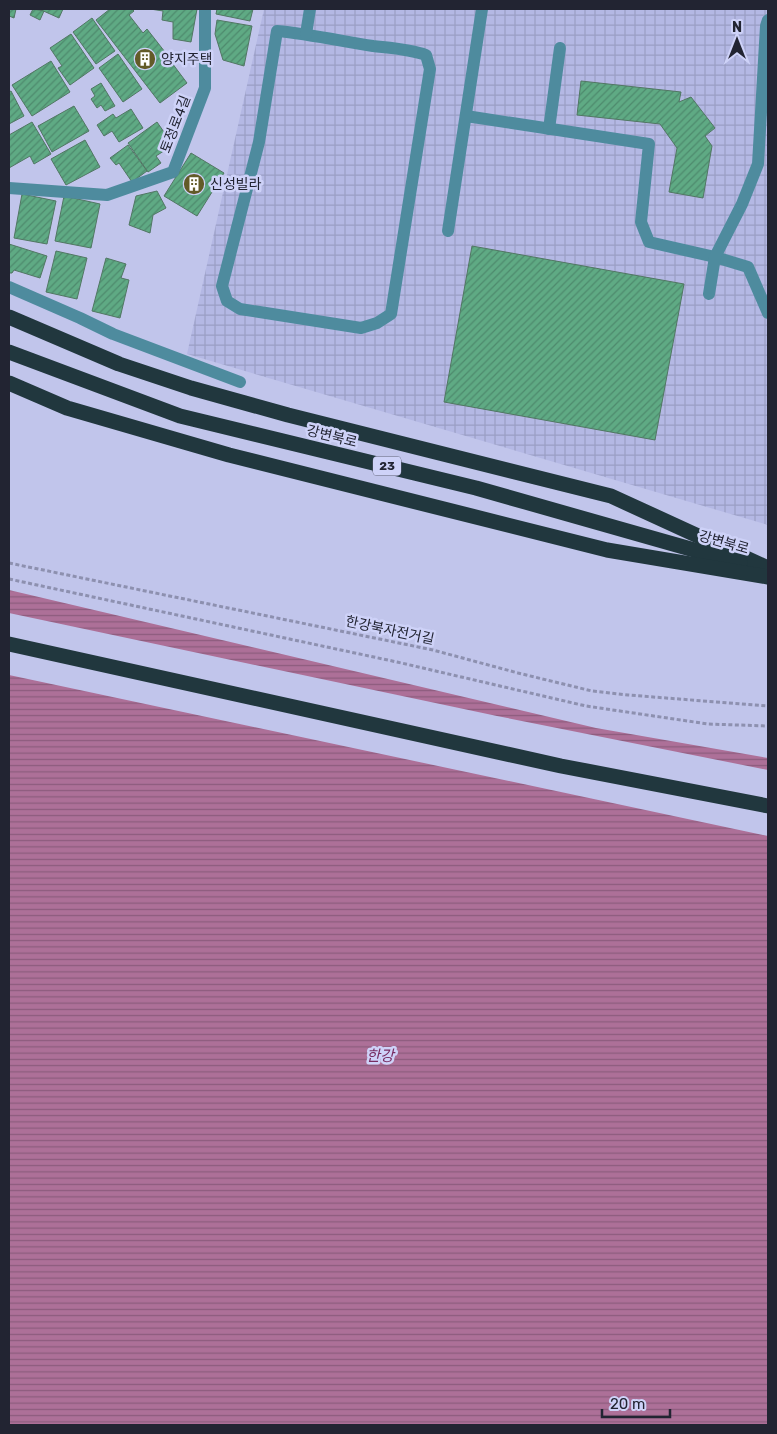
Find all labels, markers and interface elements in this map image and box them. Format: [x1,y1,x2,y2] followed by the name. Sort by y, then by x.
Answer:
[712,15,762,65] north arrow
[732,19,742,36] text: N
[133,47,157,71] building icon: 양지주택
[161,51,213,68] place label: 양지주택
[157,93,194,155] street label: 토정로4길
[182,172,206,196] building icon: 신성빌라
[210,176,262,193] place label: 신성빌라
[305,422,359,451] street label: 강변북로
[373,456,401,476] road number: 23
[697,527,751,558] street label: 강변북로
[344,613,436,648] street label: 한강북자전거길
[366,1047,396,1065] water label: 한강
[602,1386,670,1418] scale bar
[610,1395,645,1413] text: 20 m

